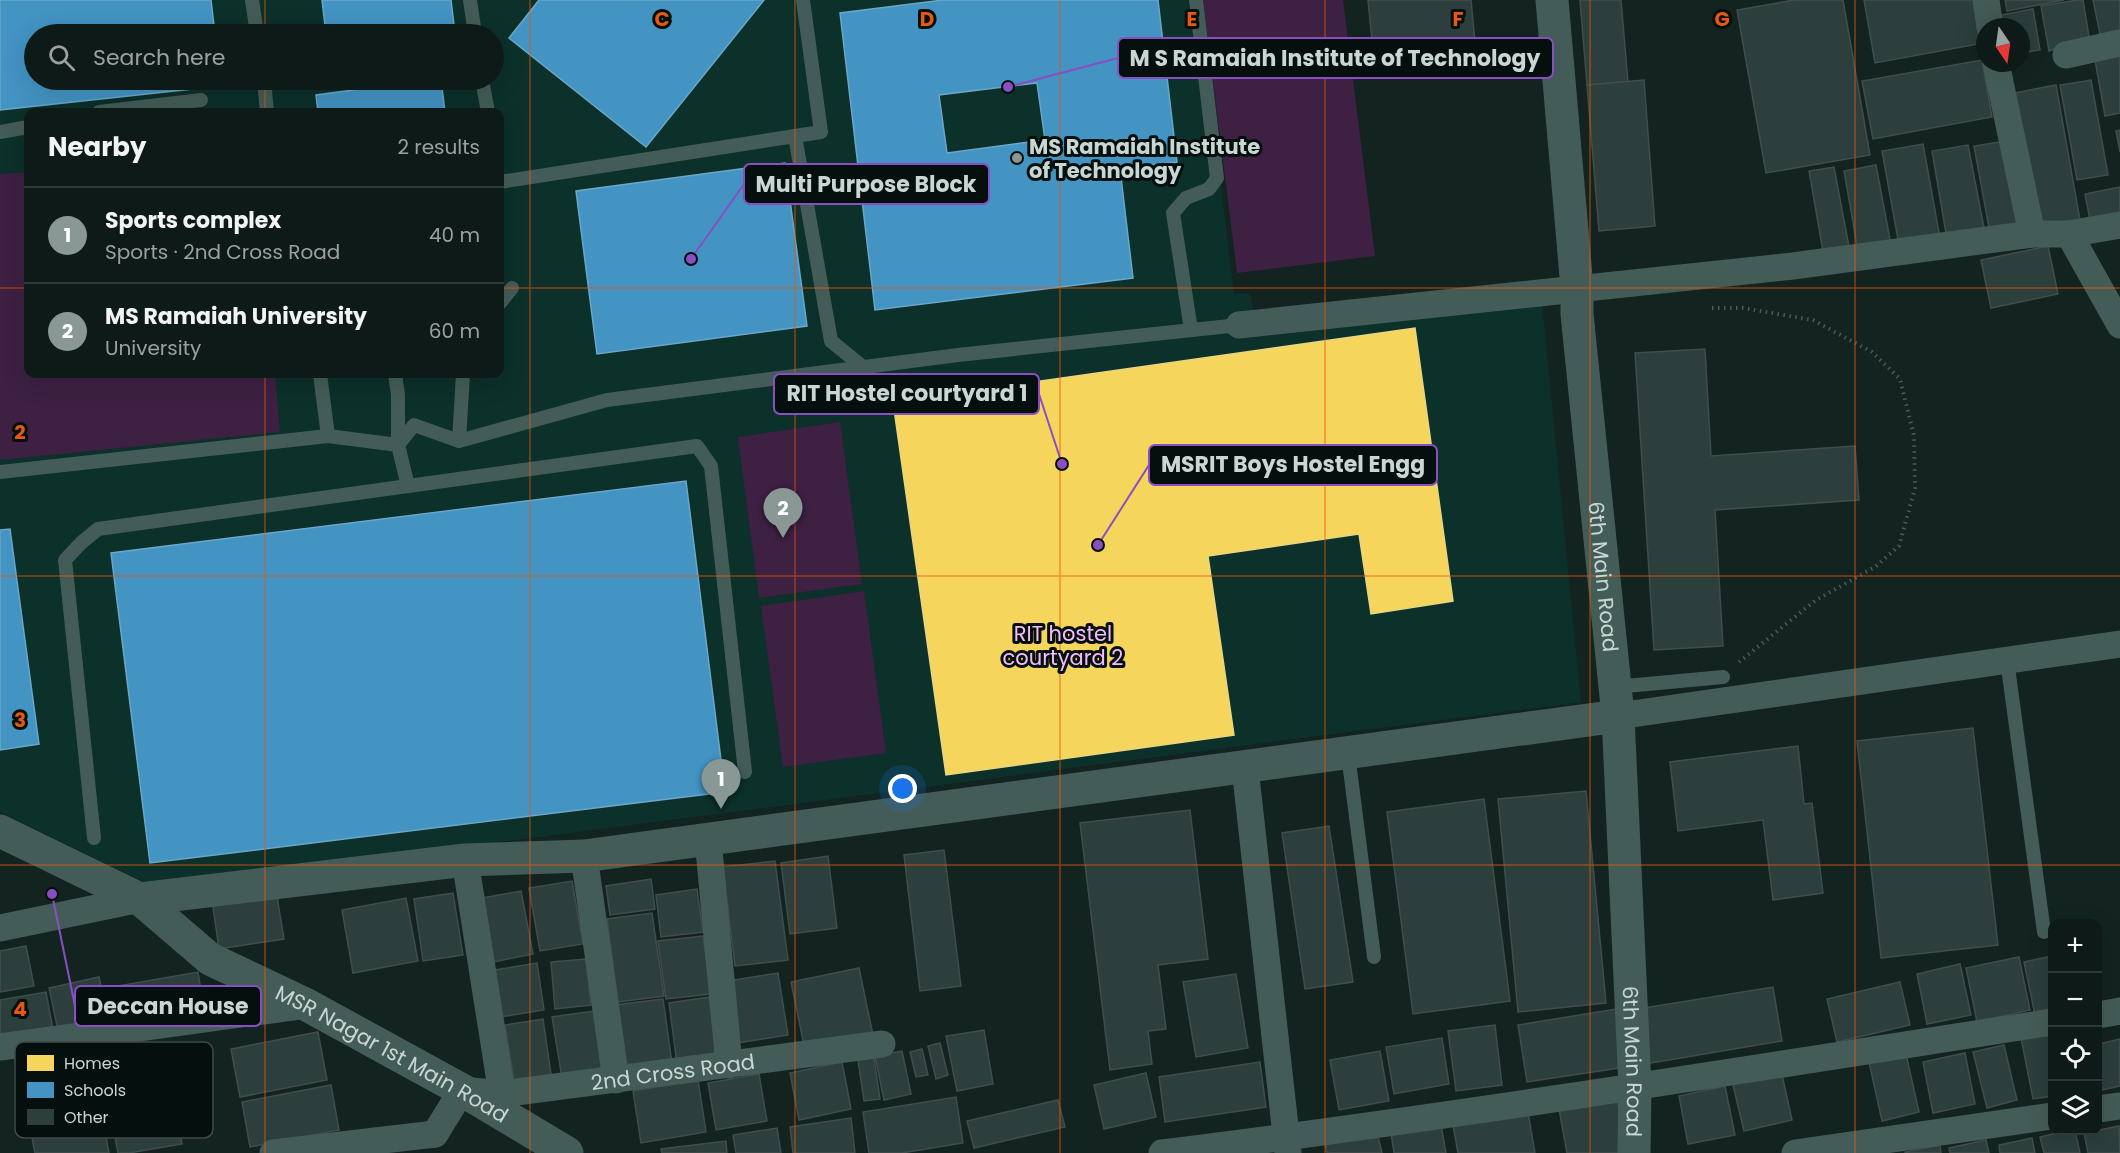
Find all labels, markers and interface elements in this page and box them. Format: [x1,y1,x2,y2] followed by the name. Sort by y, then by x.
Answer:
[654,5,670,33] text: C
[920,5,934,33] text: D
[1187,5,1197,33] text: E
[1453,5,1464,33] text: F
[1714,5,1730,33] text: G
[1976,18,2030,72] north arrow
[24,24,504,90] search box
[1118,38,1553,78] callout: M S Ramaiah Institute of Technology
[45,41,78,74] icon: search
[93,42,226,73] text: Search here
[1130,43,1541,74] text: M S Ramaiah Institute of Technology
[48,129,146,165] text: Nearby
[1029,132,1260,185] place label: MS Ramaiah Institute of Technology
[397,133,480,161] text: 2 results
[1010,151,1024,165] marker: MS Ramaiah Institute of Technology
[744,164,989,204] callout: Multi Purpose Block
[756,169,977,200] text: Multi Purpose Block
[105,205,281,236] text: Sports complex
[64,221,71,249] text: 1
[429,221,480,249] text: 40 m
[105,238,340,266] text: Sports · 2nd Cross Road
[105,301,367,332] text: MS Ramaiah University
[62,317,73,345] text: 2
[429,317,480,345] text: 60 m
[105,334,201,362] text: University
[774,374,1039,414] callout: RIT Hostel courtyard 1
[786,378,1028,409] text: RIT Hostel courtyard 1
[14,418,26,446] text: 2
[1149,445,1437,485] callout: MSRIT Boys Hostel Engg
[1161,449,1425,480] text: MSRIT Boys Hostel Engg
[764,488,802,538] pin: 2
[1582,500,1626,653] street label: 6th Main Road
[1003,619,1123,672] park label: RIT hostel courtyard 2
[14,706,26,734] text: 3
[702,760,740,809] pin: 1
[888,774,917,803] your location
[2048,919,2102,1135] map controls
[2048,919,2102,973] button: +
[2048,973,2102,1027] button: −
[271,978,514,1129] street label: MSR Nagar 1st Main Road
[1616,985,1650,1137] street label: 6th Main Road
[75,986,261,1026] callout: Deccan House
[87,991,249,1022] text: Deccan House
[13,995,27,1023] text: 4
[2048,1027,2102,1081] button: locate
[15,1042,213,1138] legend
[589,1046,756,1097] street label: 2nd Cross Road
[64,1052,120,1075] text: Homes
[64,1079,126,1102] text: Schools
[2048,1081,2102,1135] button: layers
[64,1106,109,1129] text: Other

